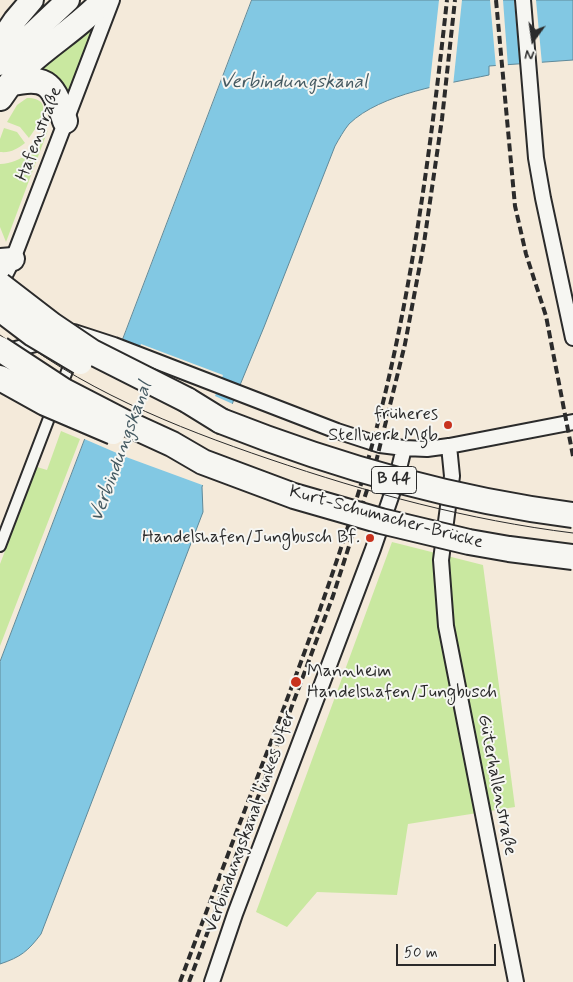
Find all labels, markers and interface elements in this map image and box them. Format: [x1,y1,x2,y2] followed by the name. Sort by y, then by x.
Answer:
[508,15,558,65] north arrow
[523,45,536,64] text: N
[220,72,368,94] water label: Verbindungskanal
[12,84,68,184] street label: Hafenstraße
[86,379,158,525] water label: Verbindungskanal
[328,404,438,446] place label: früheres Stellwerk Mgb
[442,419,454,431] marker: früheres Stellwerk Mgb
[372,466,416,494] road number: B 44
[287,482,485,554] street label: Kurt-Schumacher-Brücke
[142,527,360,549] place label: Handelshafen/Jungbusch Bf.
[364,532,376,544] marker: Handelshafen/Jungbusch Bf.
[307,661,497,704] place label: Mannheim Handelshafen/Jungbusch
[289,675,303,689] marker: Mannheim Handelshafen/Jungbusch
[201,708,301,936] street label: Verbindungskanal, linkes Ufer
[472,713,520,857] street label: Güterhallenstraße
[398,934,498,966] scale bar
[404,943,438,963] text: 50 m

